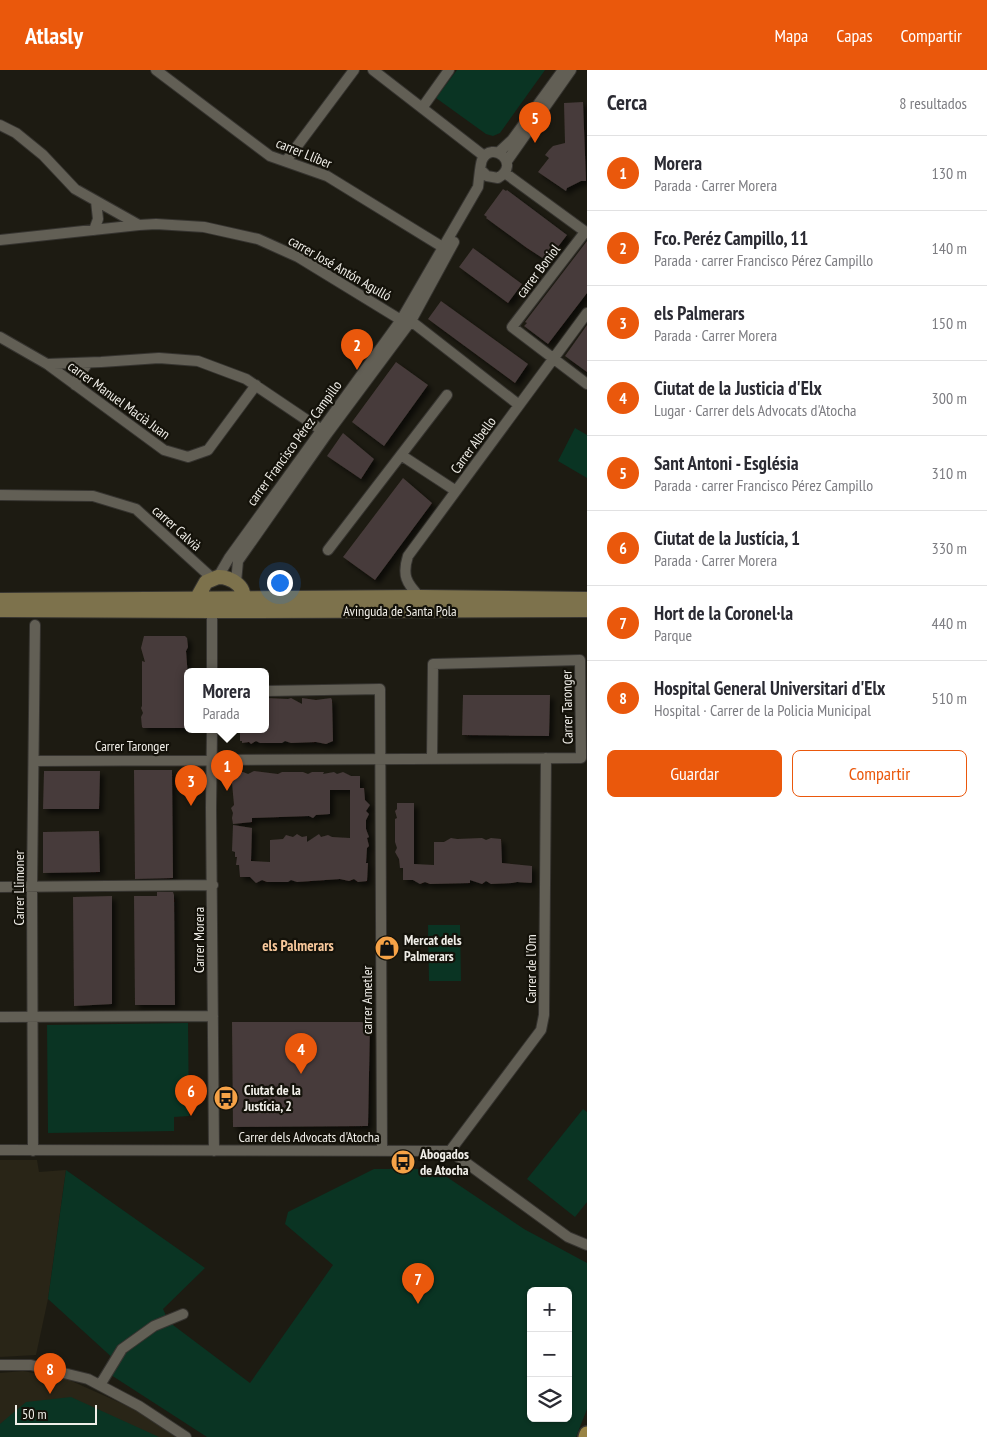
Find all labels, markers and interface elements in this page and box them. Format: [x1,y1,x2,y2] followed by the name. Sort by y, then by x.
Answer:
[25,20,83,51] text: Atlasly
[775,24,808,47] text: Mapa
[836,24,873,47] text: Capas
[901,24,962,47] text: Compartir
[607,89,647,116] text: Cerca
[899,93,967,113] text: 8 resultados
[519,102,551,143] pin: 5
[273,134,335,172] street label: carrer Llíber
[654,151,702,175] text: Morera
[619,163,627,183] text: 1
[932,163,967,183] text: 130 m
[654,175,777,195] text: Parada · Carrer Morera
[654,226,808,250] text: Fco. Peréz Campillo, 11
[285,231,395,305] street label: carrer José Antón Agulló
[619,238,627,258] text: 2
[932,238,967,258] text: 140 m
[512,240,564,301] street label: carrer Boniol
[654,250,873,270] text: Parada · carrer Francisco Pérez Campillo
[654,301,745,325] text: els Palmerars
[619,313,627,333] text: 3
[932,313,967,333] text: 150 m
[654,325,777,345] text: Parada · Carrer Morera
[341,329,373,370] pin: 2
[64,357,174,443] street label: carrer Manuel Macià Juan
[654,376,822,400] text: Ciutat de la Justicia d'Elx
[243,377,345,509] street label: carrer Francisco Pérez Campillo
[619,388,627,408] text: 4
[932,388,967,408] text: 300 m
[654,400,856,420] text: Lugar · Carrer dels Advocats d'Atocha
[446,413,500,477] street label: Carrer Albello
[654,451,799,475] text: Sant Antoni - Església
[619,463,627,483] text: 5
[932,463,967,483] text: 310 m
[654,475,873,495] text: Parada · carrer Francisco Pérez Campillo
[149,501,205,555] street label: carrer Calvià
[654,526,800,550] text: Ciutat de la Justícia, 1
[619,538,627,558] text: 6
[932,538,967,558] text: 330 m
[654,550,777,570] text: Parada · Carrer Morera
[267,570,293,596] your location
[654,601,793,625] text: Hort de la Coronel·la
[343,602,457,620] street label: Avinguda de Santa Pola
[619,613,627,633] text: 7
[932,613,967,633] text: 440 m
[654,625,692,645] text: Parque
[184,668,269,733] popup
[557,670,577,744] street label: Carrer Taronger
[654,676,885,700] text: Hospital General Universitari d'Elx
[202,679,251,703] text: Morera
[619,688,627,708] text: 8
[932,688,967,708] text: 510 m
[654,700,871,720] text: Hospital · Carrer de la Policia Municipal
[202,703,240,723] text: Parada
[95,737,169,755] street label: Carrer Taronger
[211,750,243,791] pin: 1
[607,750,782,797] button: Guardar
[792,750,967,797] button: Compartir
[175,765,207,806] pin: 3
[10,850,28,926] street label: Carrer Llimoner
[190,907,208,973] street label: Carrer Morera
[404,931,462,965] place label: Mercat dels Palmerars
[522,934,540,1004] street label: Carrer de l'Om
[374,935,400,961] shop icon: Mercat dels Palmerars
[262,936,334,955] district label: els Palmerars
[358,965,376,1034] street label: carrer Ametler
[285,1033,317,1074] pin: 4
[175,1075,207,1116] pin: 6
[243,1081,301,1115] place label: Ciutat de la Justícia, 2
[213,1085,239,1111] bus stop icon: Ciutat de la Justícia, 2
[239,1128,379,1146] street label: Carrer dels Advocats d'Atocha
[419,1145,469,1179] place label: Abogados de Atocha
[390,1149,416,1175] bus stop icon: Abogados de Atocha
[402,1263,434,1304] pin: 7
[527,1287,572,1422] map controls
[527,1287,572,1332] button: +
[527,1332,572,1377] button: −
[34,1353,66,1394] pin: 8
[527,1377,572,1422] button: layers
[15,1402,98,1425] scale bar
[22,1405,47,1423] text: 50 m

